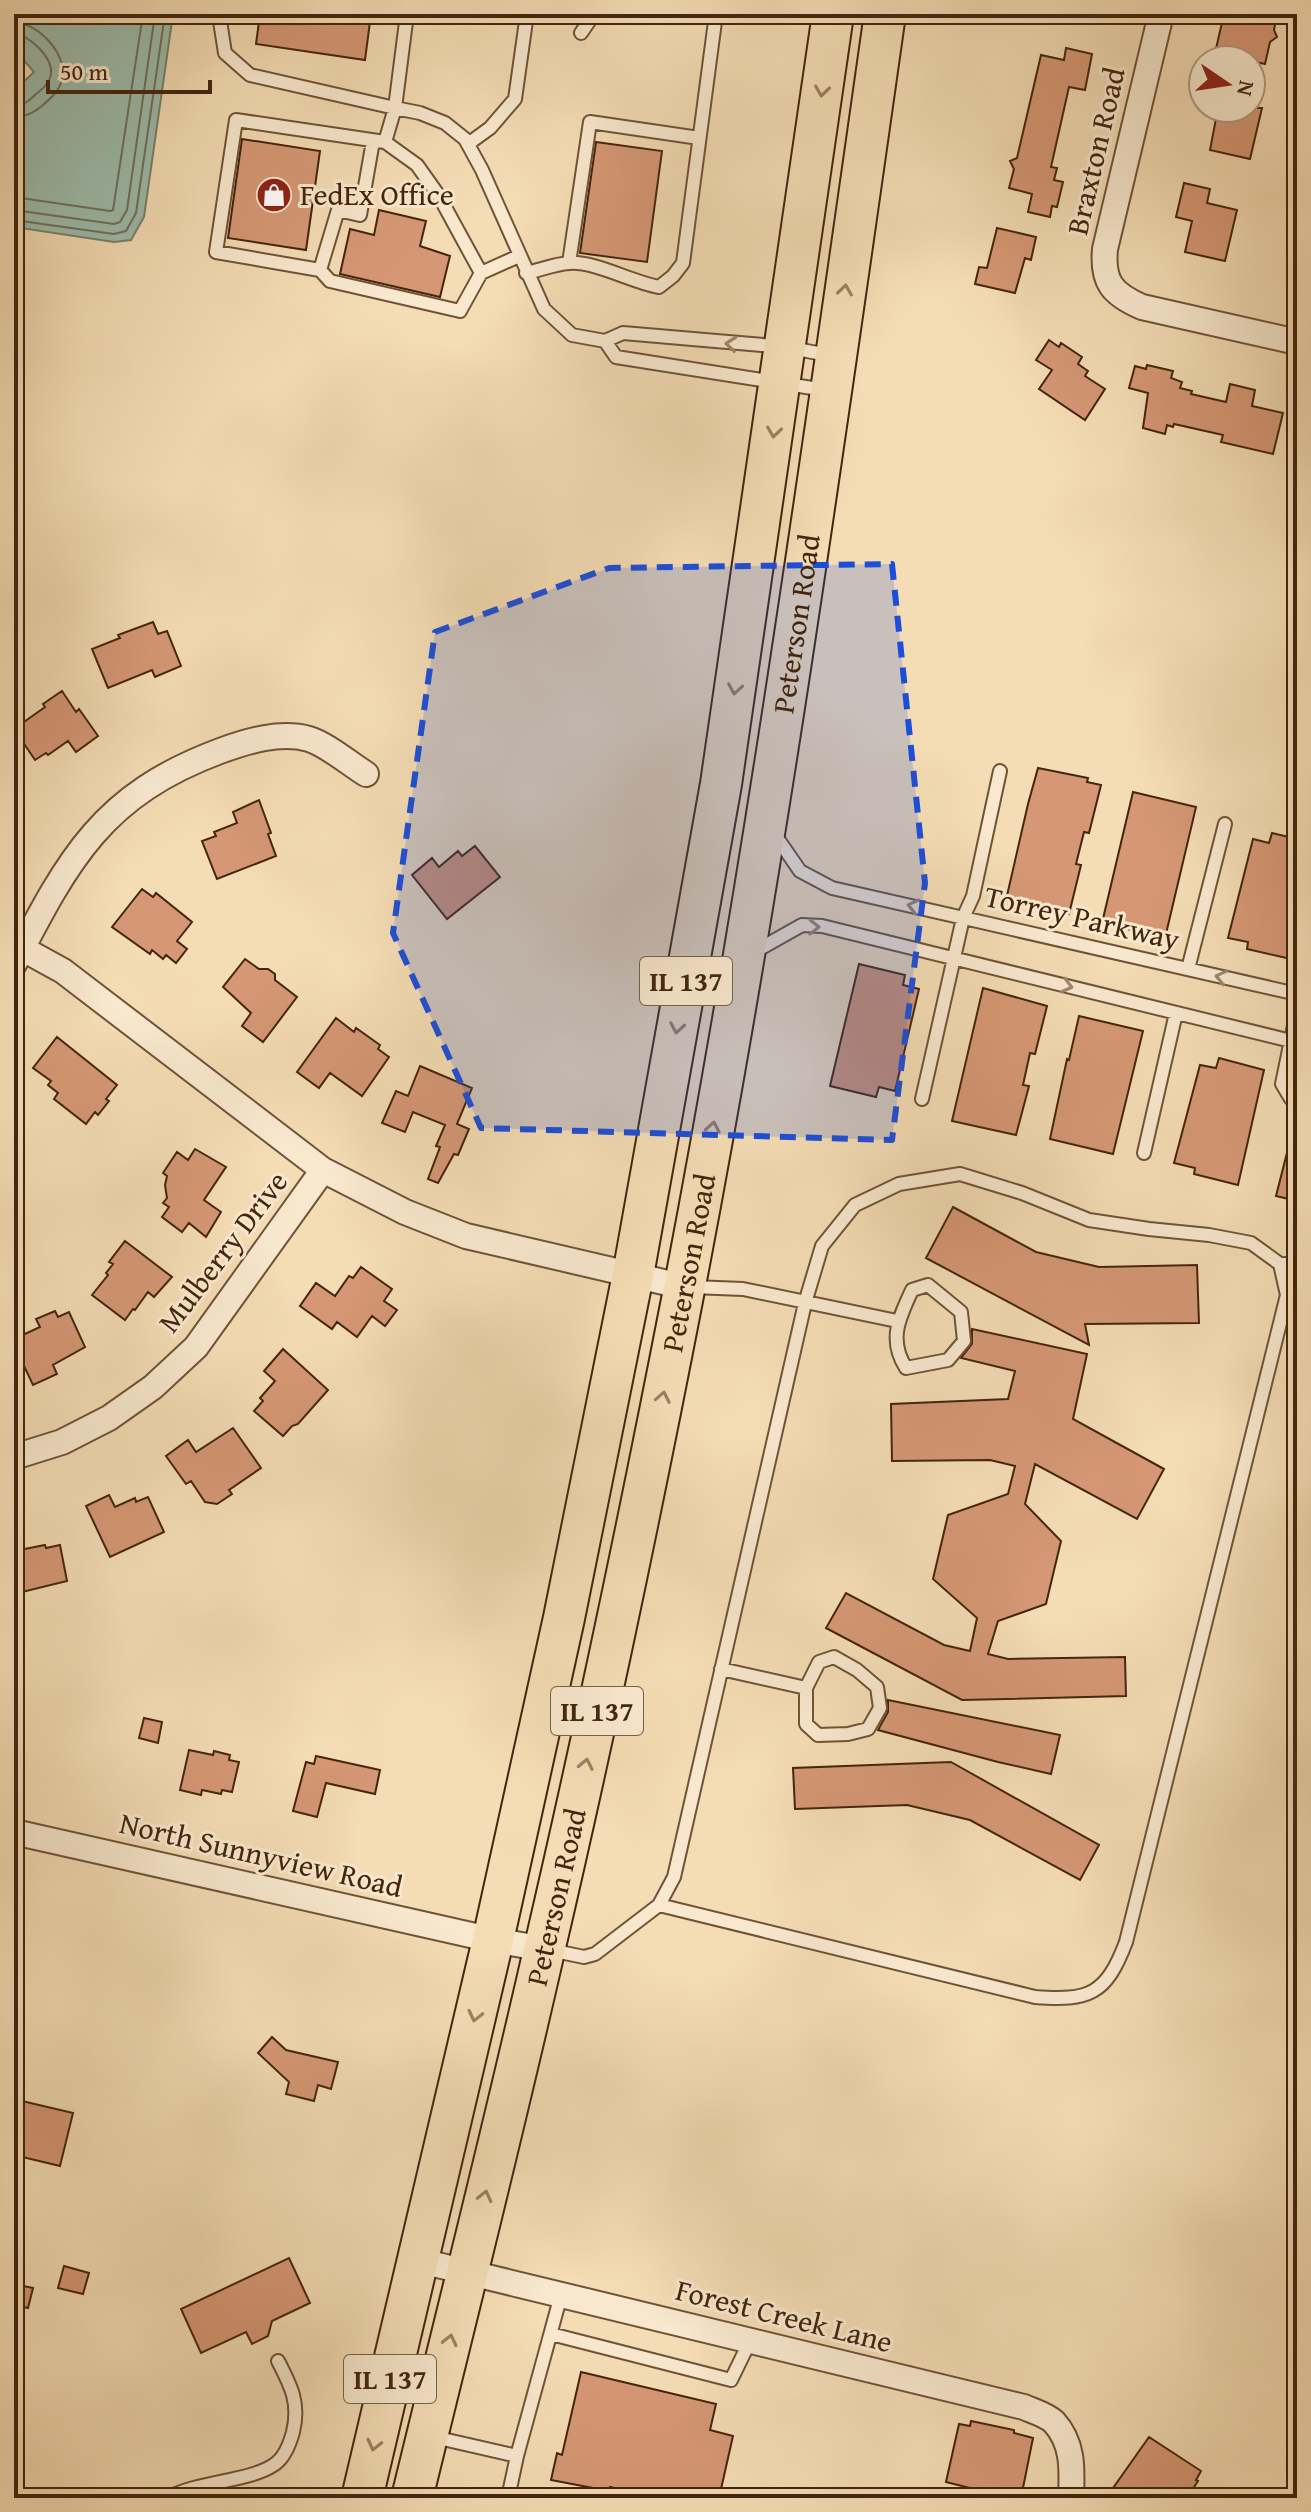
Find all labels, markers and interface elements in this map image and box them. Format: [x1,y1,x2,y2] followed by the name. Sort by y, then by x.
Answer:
[48,44,210,94] scale bar
[1187,44,1267,124] north arrow
[60,54,108,89] text: 50 m
[1054,63,1136,239] street label: Braxton Road
[1229,78,1264,100] text: N
[814,84,831,98] one-way arrow
[300,172,454,216] place label: FedEx Office
[255,176,293,214] shop icon: FedEx Office
[837,283,854,296] one-way arrow
[724,335,737,352] one-way arrow
[766,425,783,439] one-way arrow
[760,531,831,716] street label: Peterson Road
[728,682,745,696] one-way arrow
[980,873,1184,961] street label: Torrey Parkway
[906,899,920,916] one-way arrow
[808,918,821,936] one-way arrow
[640,957,732,1005] road number: IL 137
[1215,969,1228,986] one-way arrow
[1059,977,1073,994] one-way arrow
[670,1021,687,1035] one-way arrow
[704,1120,721,1134] one-way arrow
[147,1161,298,1341] street label: Mulberry Drive
[649,1170,726,1356] street label: Peterson Road
[654,1390,671,1404] one-way arrow
[551,1687,643,1735] road number: IL 137
[577,1757,594,1771] one-way arrow
[115,1800,407,1908] street label: North Sunnyview Road
[514,1804,597,1990] street label: Peterson Road
[468,2009,485,2023] one-way arrow
[475,2190,492,2204] one-way arrow
[671,2267,897,2363] street label: Forest Creek Lane
[441,2334,458,2348] one-way arrow
[344,2355,436,2403] road number: IL 137
[367,2438,384,2452] one-way arrow

